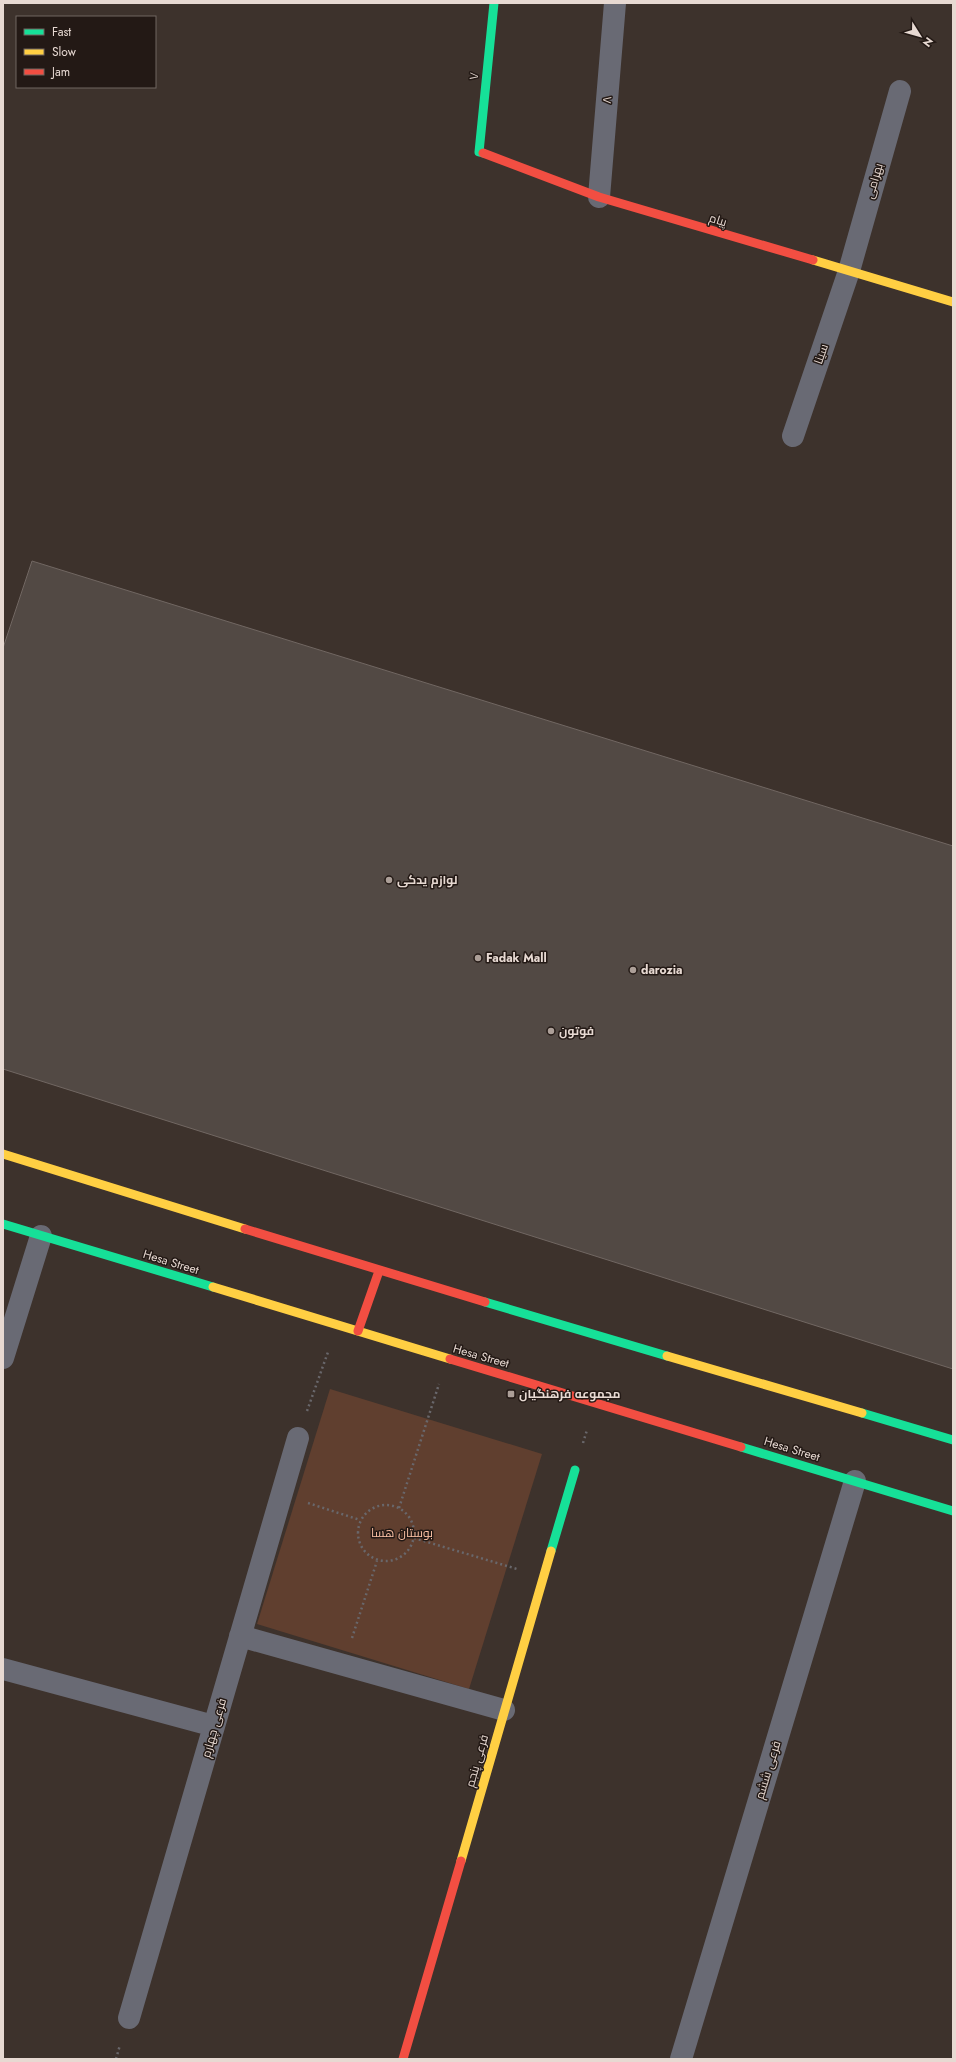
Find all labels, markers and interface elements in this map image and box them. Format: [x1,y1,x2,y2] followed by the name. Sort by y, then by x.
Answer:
[16,16,156,88] legend
[900,16,940,56] north arrow
[52,23,71,41] text: Fast
[919,34,937,50] text: N
[52,43,77,61] text: Slow
[50,63,70,81] text: Jam
[465,71,483,81] street label: ۷
[598,95,616,105] street label: ۸
[860,161,888,201] street label: بهرامی
[707,209,730,231] street label: پیام
[809,341,833,367] street label: سینا
[397,871,458,889] place label: لوازم یدکی
[384,875,394,885] marker: لوازم یدکی
[486,949,547,967] place label: Fadak Mall
[473,953,483,963] marker: Fadak Mall
[641,961,683,979] place label: darozia
[628,965,638,975] marker: darozia
[559,1022,594,1040] place label: فوتون
[546,1026,556,1036] marker: فوتون
[141,1245,201,1279] street label: Hesa Street
[451,1339,511,1373] street label: Hesa Street
[519,1385,620,1403] place label: مجموعه فرهنگیان
[506,1389,516,1399] marker: مجموعه فرهنگیان
[762,1432,822,1466] street label: Hesa Street
[371,1524,433,1542] park label: بوستان هسا
[197,1696,231,1760] street label: فرعی چهارم
[461,1733,493,1789] street label: فرعی پنجم
[751,1739,785,1801] street label: فرعی ششم

